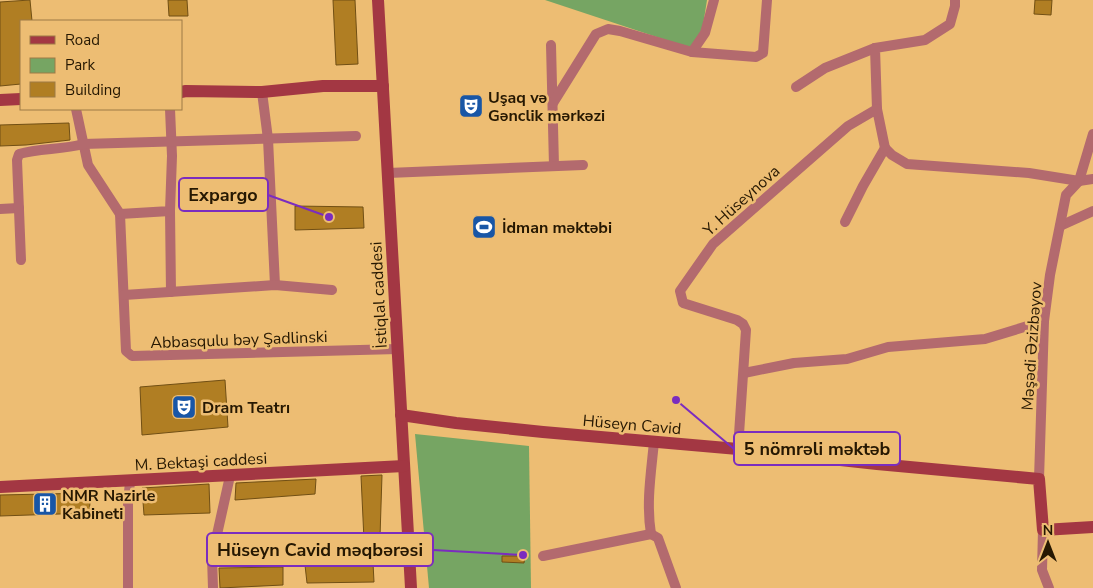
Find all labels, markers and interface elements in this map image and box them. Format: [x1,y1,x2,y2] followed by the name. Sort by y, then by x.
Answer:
[20,20,182,110] legend
[65,30,100,50] text: Road
[65,55,95,75] text: Park
[65,80,121,100] text: Building
[488,87,605,127] place label: Uşaq və Gənclik mərkəzi
[458,93,484,119] theatre icon: Uşaq və Gənclik mərkəzi
[698,160,785,242] street label: Y. Hüseynova
[179,178,268,211] callout: Expargo
[188,183,258,207] text: Expargo
[471,214,497,240] sports icon: İdman məktəbi
[502,217,612,239] place label: İdman məktəbi
[365,241,393,349] street label: İstiqlal caddesi
[1017,280,1048,411] street label: Məşədi Əzizbəyov
[150,326,328,354] street label: Abbasqulu bəy Şadlinski
[171,394,197,420] theatre icon: Dram Teatrı
[202,397,290,419] place label: Dram Teatrı
[582,410,682,440] street label: Hüseyn Cavid
[734,432,900,465] callout: 5 nömrəli məktəb
[744,437,890,461] text: 5 nömrəli məktəb
[134,448,268,476] street label: M. Bektaşi caddesi
[62,485,156,525] place label: NMR Nazirle Kabineti
[32,491,58,517] building icon: NMR Nazirle Kabineti
[1023,518,1073,568] north arrow
[1043,521,1053,540] text: N
[207,533,433,566] callout: Hüseyn Cavid məqbərəsi
[217,538,423,562] text: Hüseyn Cavid məqbərəsi

